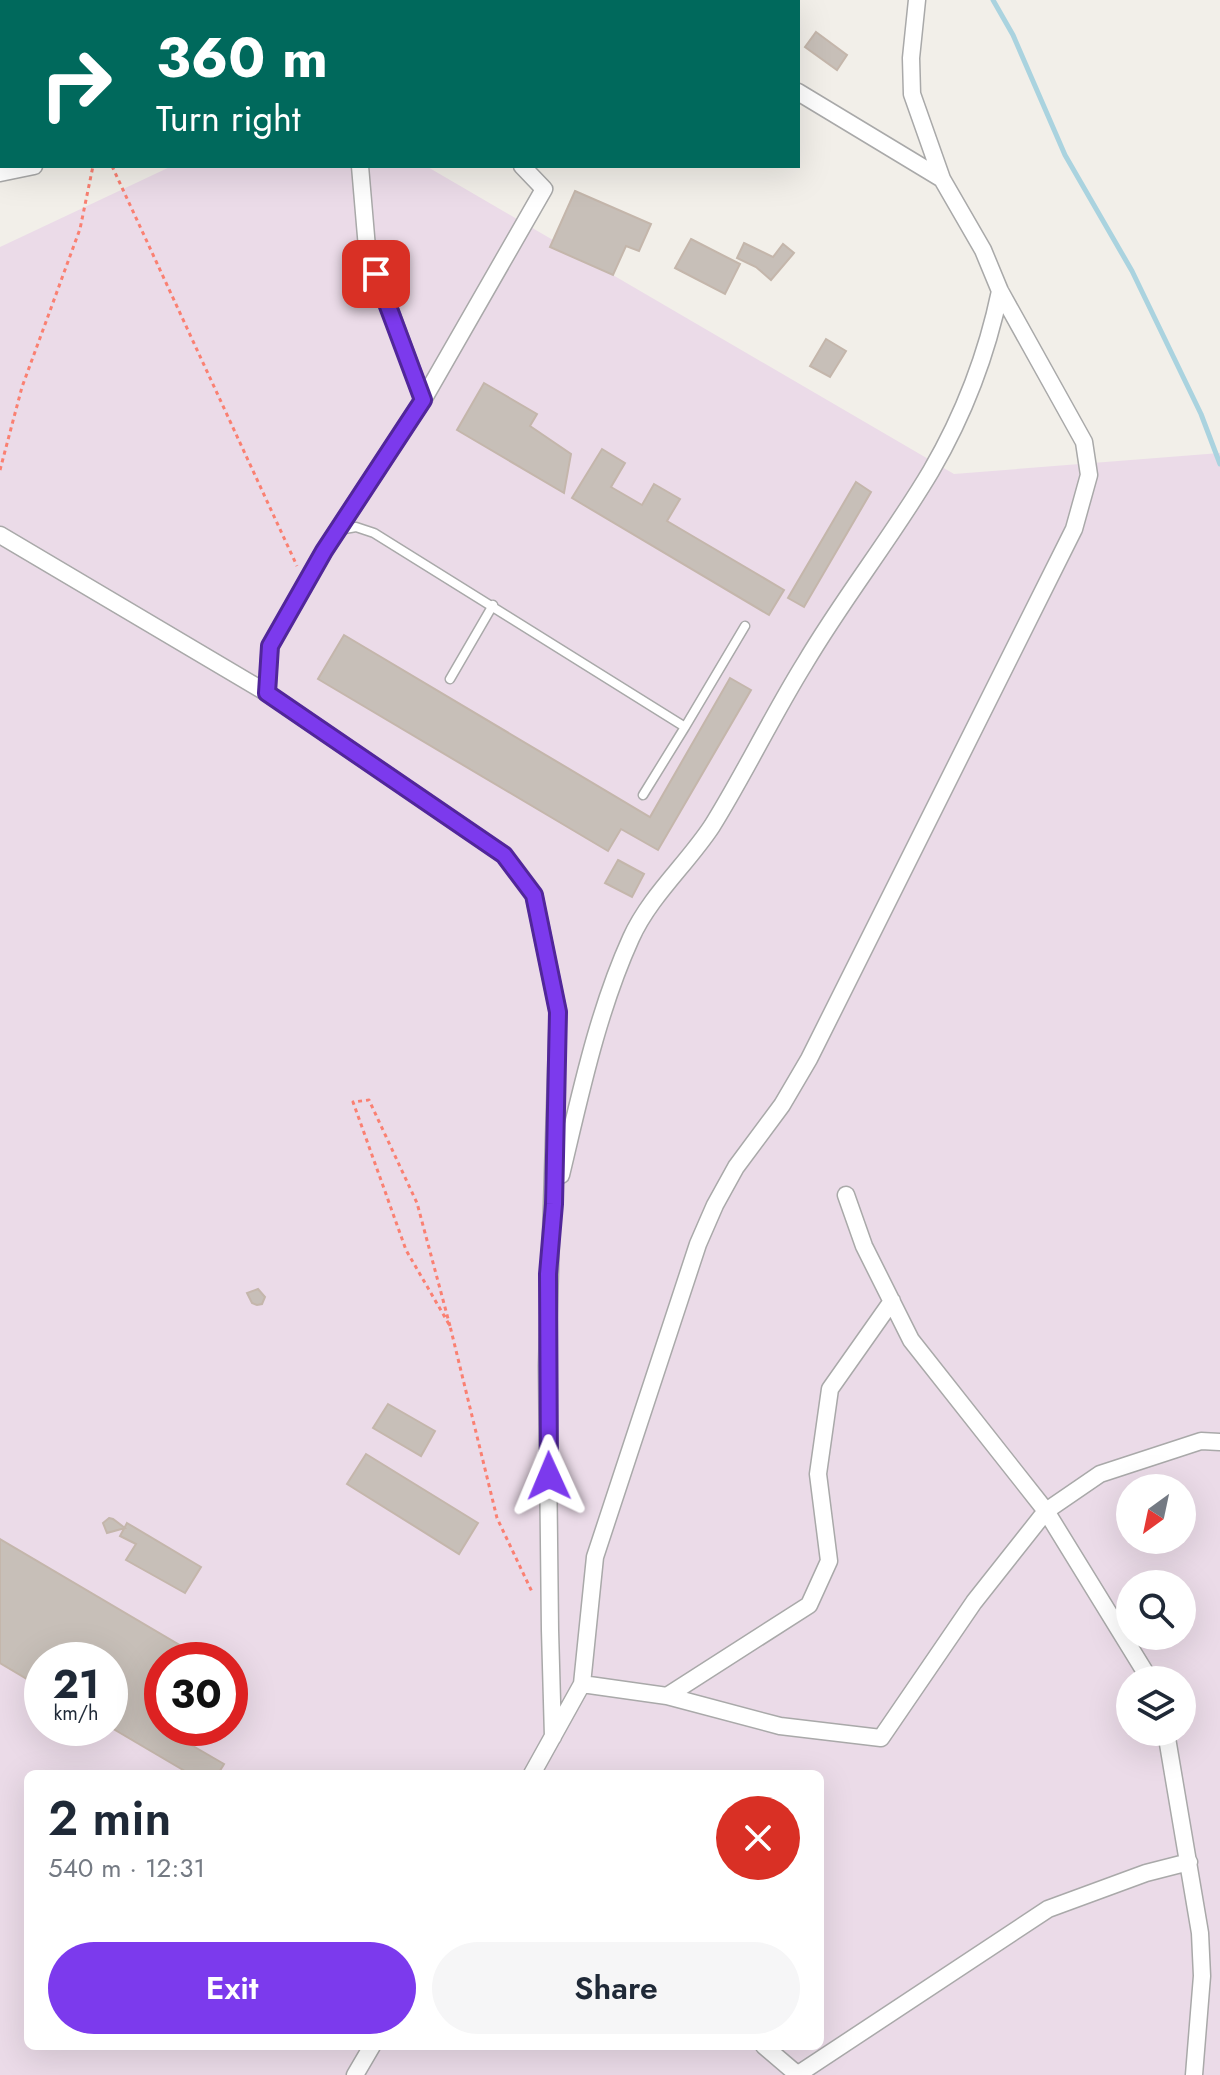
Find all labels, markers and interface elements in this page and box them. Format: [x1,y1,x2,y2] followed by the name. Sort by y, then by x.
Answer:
[156,17,328,98] text: 360 m
[24,32,128,136] icon: right
[156,92,301,144] text: Turn right
[342,240,410,308] pin
[354,252,398,296] icon: arrive
[507,1434,591,1518] position arrow
[1116,1474,1196,1554] north arrow
[1116,1474,1196,1746] map controls
[1116,1570,1196,1650] button: search
[144,1642,248,1746] speed limit sign: 30
[53,1655,99,1713] text: 21
[1116,1666,1196,1746] button: layers
[53,1699,99,1728] text: km/h
[48,1784,171,1853] text: 2 min
[716,1796,800,1880] button: close
[48,1849,205,1887] text: 540 m · 12:31
[48,1942,416,2034] button: Exit
[432,1942,800,2034] button: Share

